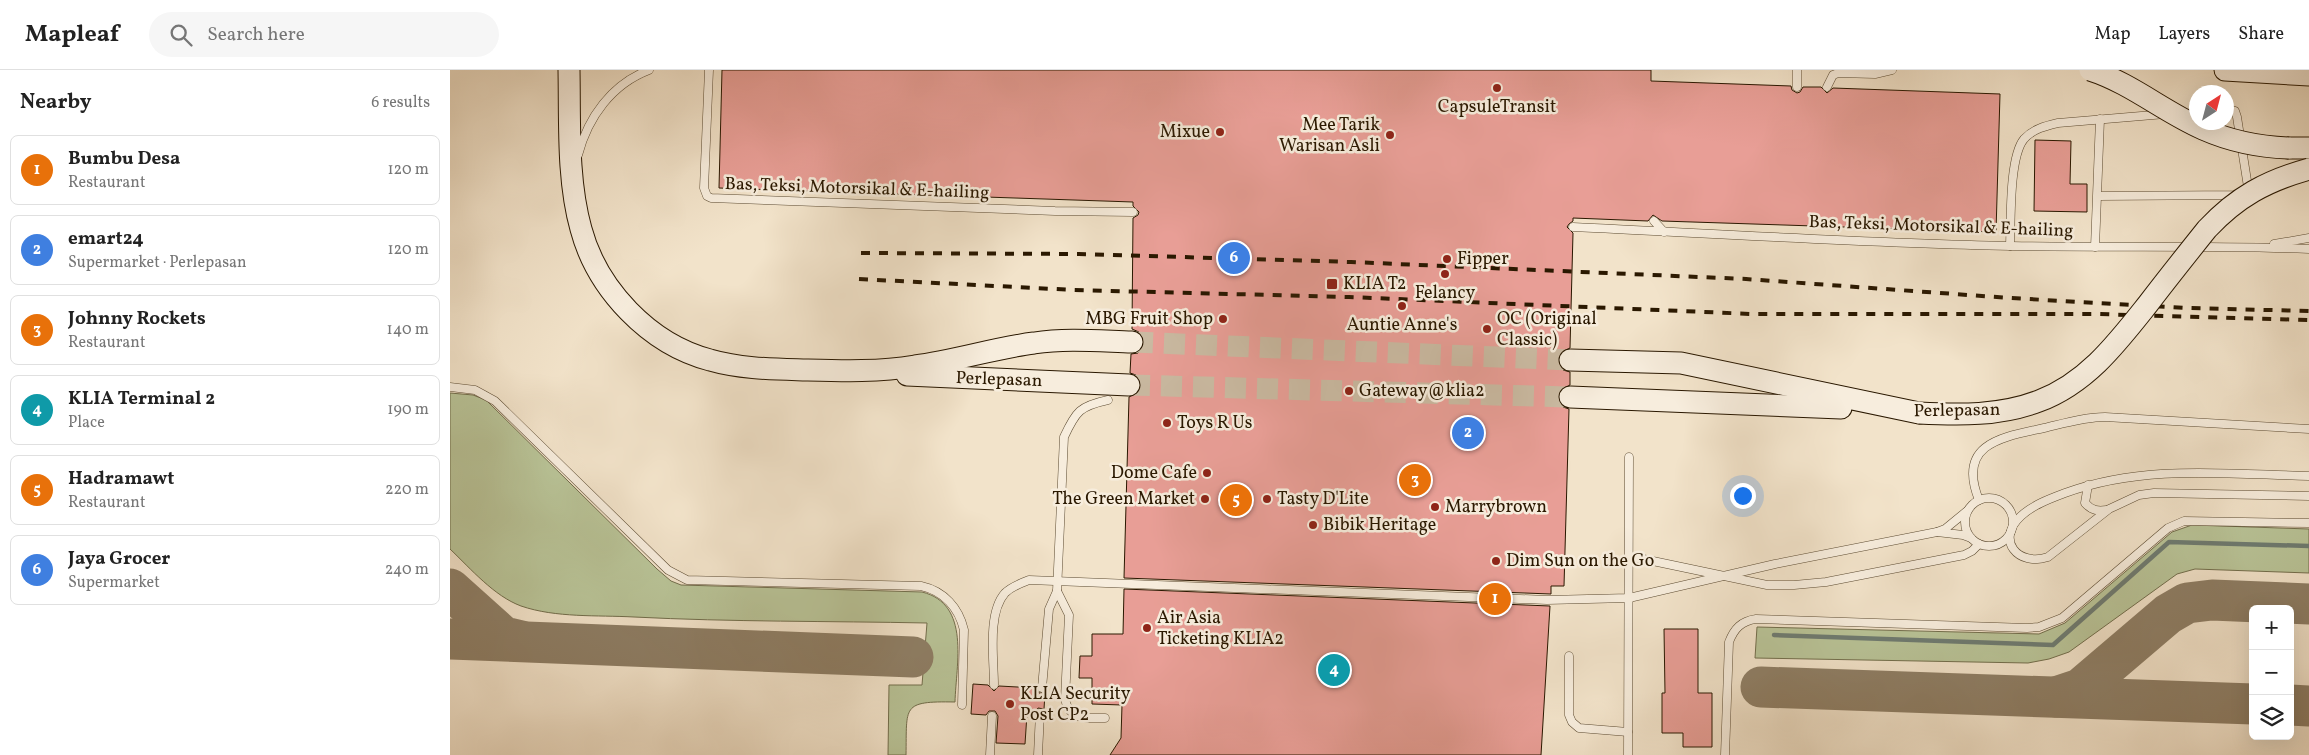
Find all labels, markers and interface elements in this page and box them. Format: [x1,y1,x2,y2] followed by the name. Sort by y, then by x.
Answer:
[149,12,499,57] search box
[25,18,119,52] text: Mapleaf
[167,21,195,49] icon: search
[207,22,305,48] text: Search here
[2094,22,2130,47] text: Map
[2158,22,2210,47] text: Layers
[2238,22,2284,47] text: Share
[1491,82,1503,94] marker: CapsuleTransit
[2189,85,2234,130] north arrow
[20,88,91,117] text: Nearby
[371,92,430,114] text: 6 results
[1438,95,1556,120] place label: CapsuleTransit
[1279,113,1380,159] place label: Mee Tarik Warisan Asli
[1160,120,1210,145] place label: Mixue
[1214,126,1226,138] marker: Mixue
[1384,129,1396,141] marker: Mee Tarik Warisan Asli
[68,146,180,172] text: Bumbu Desa
[34,159,40,181] text: 1
[387,159,429,181] text: 120 m
[68,172,146,194] text: Restaurant
[724,172,990,206] street label: Bas, Teksi, Motorsikal & E-hailing
[1808,210,2074,244] street label: Bas, Teksi, Motorsikal & E-hailing
[68,226,144,252] text: emart24
[33,239,41,261] text: 2
[387,239,429,261] text: 120 m
[1218,239,1250,277] pin: 6
[1457,247,1509,272] place label: Fipper
[68,252,247,274] text: Supermarket · Perlepasan
[1441,253,1453,265] marker: Fipper
[1439,268,1451,280] marker: Felancy
[1343,272,1406,297] place label: KLIA T2
[1325,277,1339,291] marker: KLIA T2
[1415,281,1476,306] place label: Felancy
[1396,300,1408,312] marker: Auntie Anne's
[68,306,206,332] text: Johnny Rockets
[1085,307,1213,332] place label: MBG Fruit Shop
[1497,307,1597,353] place label: OC (Original Classic)
[1217,313,1229,325] marker: MBG Fruit Shop
[1347,313,1457,338] place label: Auntie Anne's
[33,319,41,341] text: 3
[387,319,429,341] text: 140 m
[1481,323,1493,335] marker: OC (Original Classic)
[68,332,146,354] text: Restaurant
[955,366,1043,394] street label: Perlepasan
[1359,379,1485,404] place label: Gateway@klia2
[1343,385,1355,397] marker: Gateway@klia2
[68,386,215,412] text: KLIA Terminal 2
[1913,398,2001,424] street label: Perlepasan
[32,399,42,421] text: 4
[387,399,429,421] text: 190 m
[1177,411,1252,436] place label: Toys R Us
[68,412,105,434] text: Place
[1452,414,1484,452] pin: 2
[1161,417,1173,429] marker: Toys R Us
[1111,461,1197,486] place label: Dome Cafe
[1399,461,1431,499] pin: 3
[68,466,174,492] text: Hadramawt
[1201,467,1213,479] marker: Dome Cafe
[33,479,41,501] text: 5
[385,479,429,501] text: 220 m
[1220,481,1252,519] pin: 5
[1730,483,1756,509] your location
[1052,487,1195,512] place label: The Green Market
[1277,487,1369,512] place label: Tasty D'Lite
[68,492,146,514] text: Restaurant
[1199,493,1211,505] marker: The Green Market
[1261,493,1273,505] marker: Tasty D'Lite
[1445,495,1547,520] place label: Marrybrown
[1429,501,1441,513] marker: Marrybrown
[1323,513,1436,538] place label: Bibik Heritage
[1307,519,1319,531] marker: Bibik Heritage
[68,546,170,572] text: Jaya Grocer
[1506,549,1654,574] place label: Dim Sun on the Go
[1490,555,1502,567] marker: Dim Sun on the Go
[33,559,41,581] text: 6
[385,559,429,581] text: 240 m
[68,572,160,594] text: Supermarket
[1479,580,1511,618] pin: 1
[2249,605,2294,740] map controls
[2249,605,2294,650] button: +
[1157,606,1284,652] place label: Air Asia Ticketing KLIA2
[1141,622,1153,634] marker: Air Asia Ticketing KLIA2
[2249,650,2294,695] button: −
[1318,651,1350,689] pin: 4
[1020,682,1131,728] place label: KLIA Security Post CP2
[2249,695,2294,740] button: layers
[1004,698,1016,710] marker: KLIA Security Post CP2

